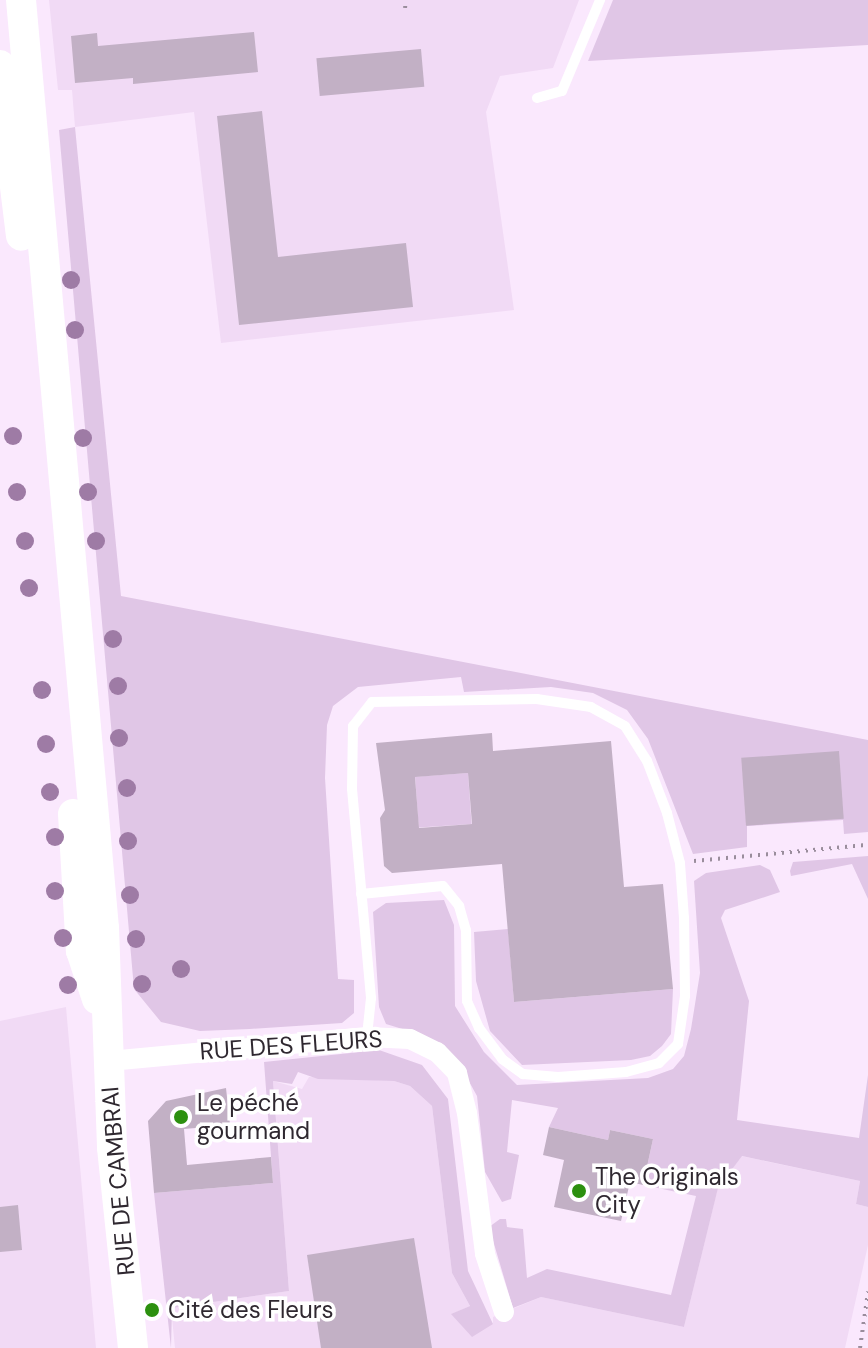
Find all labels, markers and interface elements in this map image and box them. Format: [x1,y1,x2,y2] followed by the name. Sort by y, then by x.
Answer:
[199,1024,383,1066] street label: RUE DES FLEURS
[95,1085,141,1277] street label: RUE DE CAMBRAI
[197,1089,310,1145] place label: Le péché gourmand
[172,1108,190,1126] marker: Le péché gourmand
[595,1163,739,1219] place label: The Originals City
[570,1182,588,1200] marker: The Originals City
[168,1296,334,1324] place label: Cité des Fleurs
[143,1301,161,1319] marker: Cité des Fleurs

